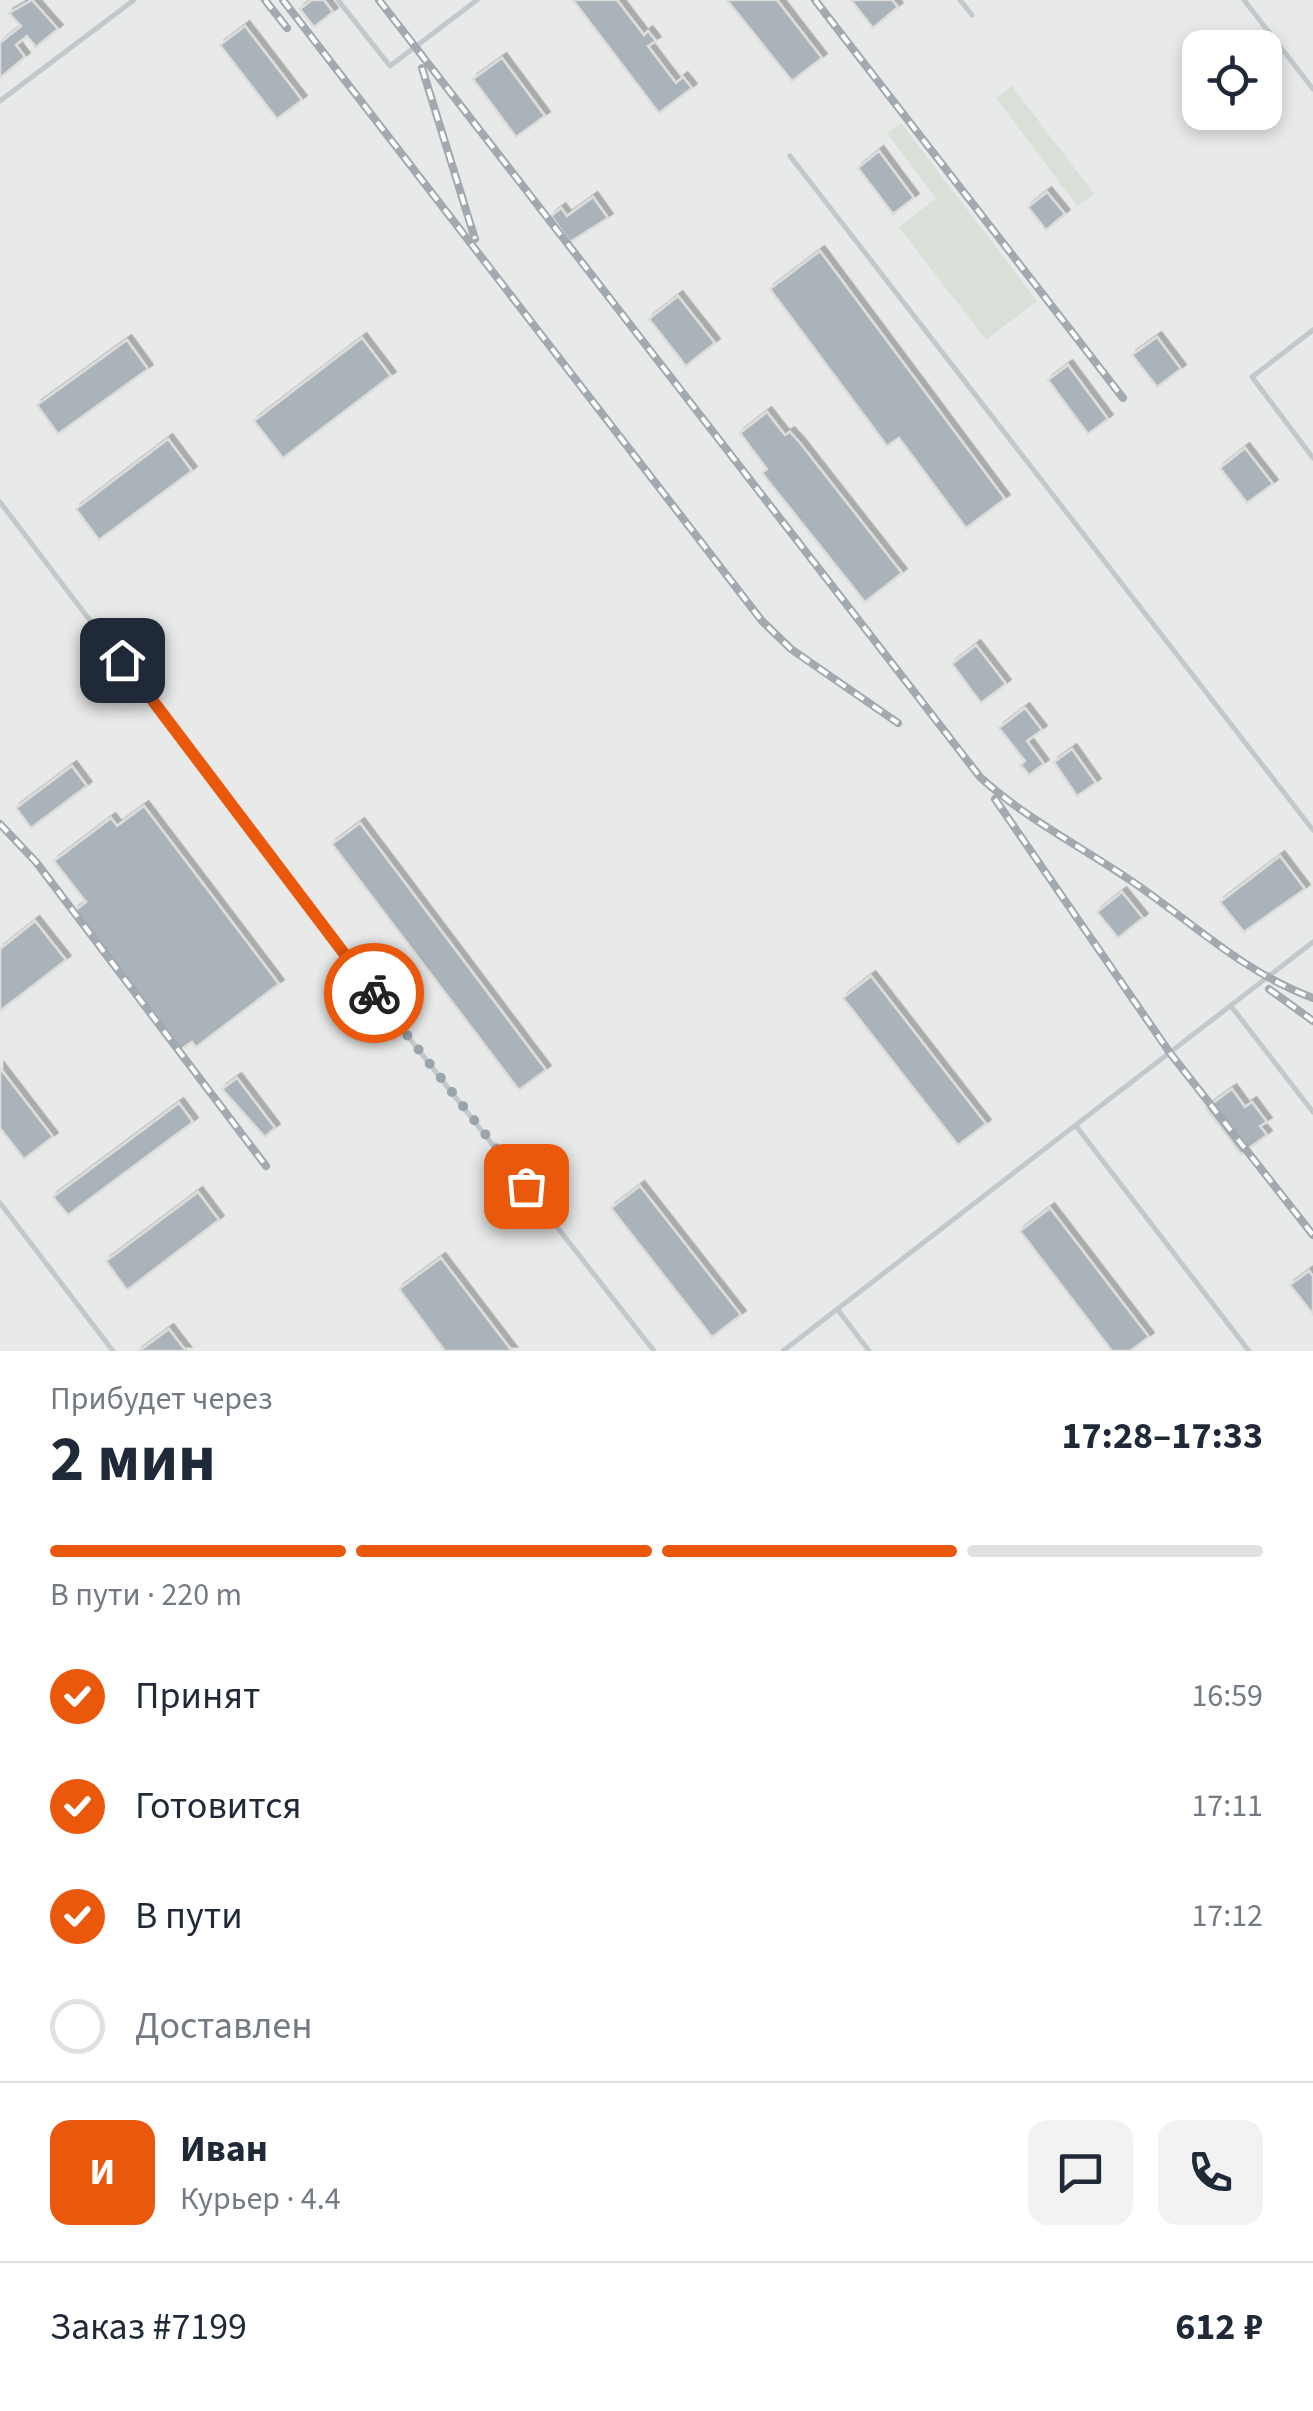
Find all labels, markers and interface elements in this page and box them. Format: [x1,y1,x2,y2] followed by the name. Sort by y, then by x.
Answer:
[1182,30,1282,130] map controls
[1182,30,1282,130] button: locate
[80,618,165,703] pin
[95,633,150,688] icon: home
[324,943,424,1043] courier
[347,966,402,1021] icon: bike
[484,1144,569,1229] pin
[499,1159,554,1214] icon: bag
[50,1376,273,1422] text: Прибудет через
[1061,1409,1263,1463] text: 17:28–17:33
[50,1413,216,1506] text: 2 мин
[50,1572,242,1618] text: В пути · 220 m
[50,1669,105,1724] icon: check
[135,1669,260,1723] text: Принят
[1191,1673,1263,1719] text: 16:59
[50,1779,105,1834] icon: check
[135,1779,302,1833] text: Готовится
[1191,1783,1263,1829] text: 17:11
[50,1889,105,1944] icon: check
[135,1889,243,1943] text: В пути
[1191,1893,1263,1939] text: 17:12
[135,1999,313,2053] text: Доставлен
[1028,2120,1133,2225] button: chat
[1158,2120,1263,2225] button: phone
[180,2122,268,2176] text: Иван
[90,2145,115,2199] text: И
[180,2176,341,2222] text: Курьер · 4.4
[50,2300,247,2354] text: Заказ #7199
[1175,2300,1263,2354] text: 612 ₽

